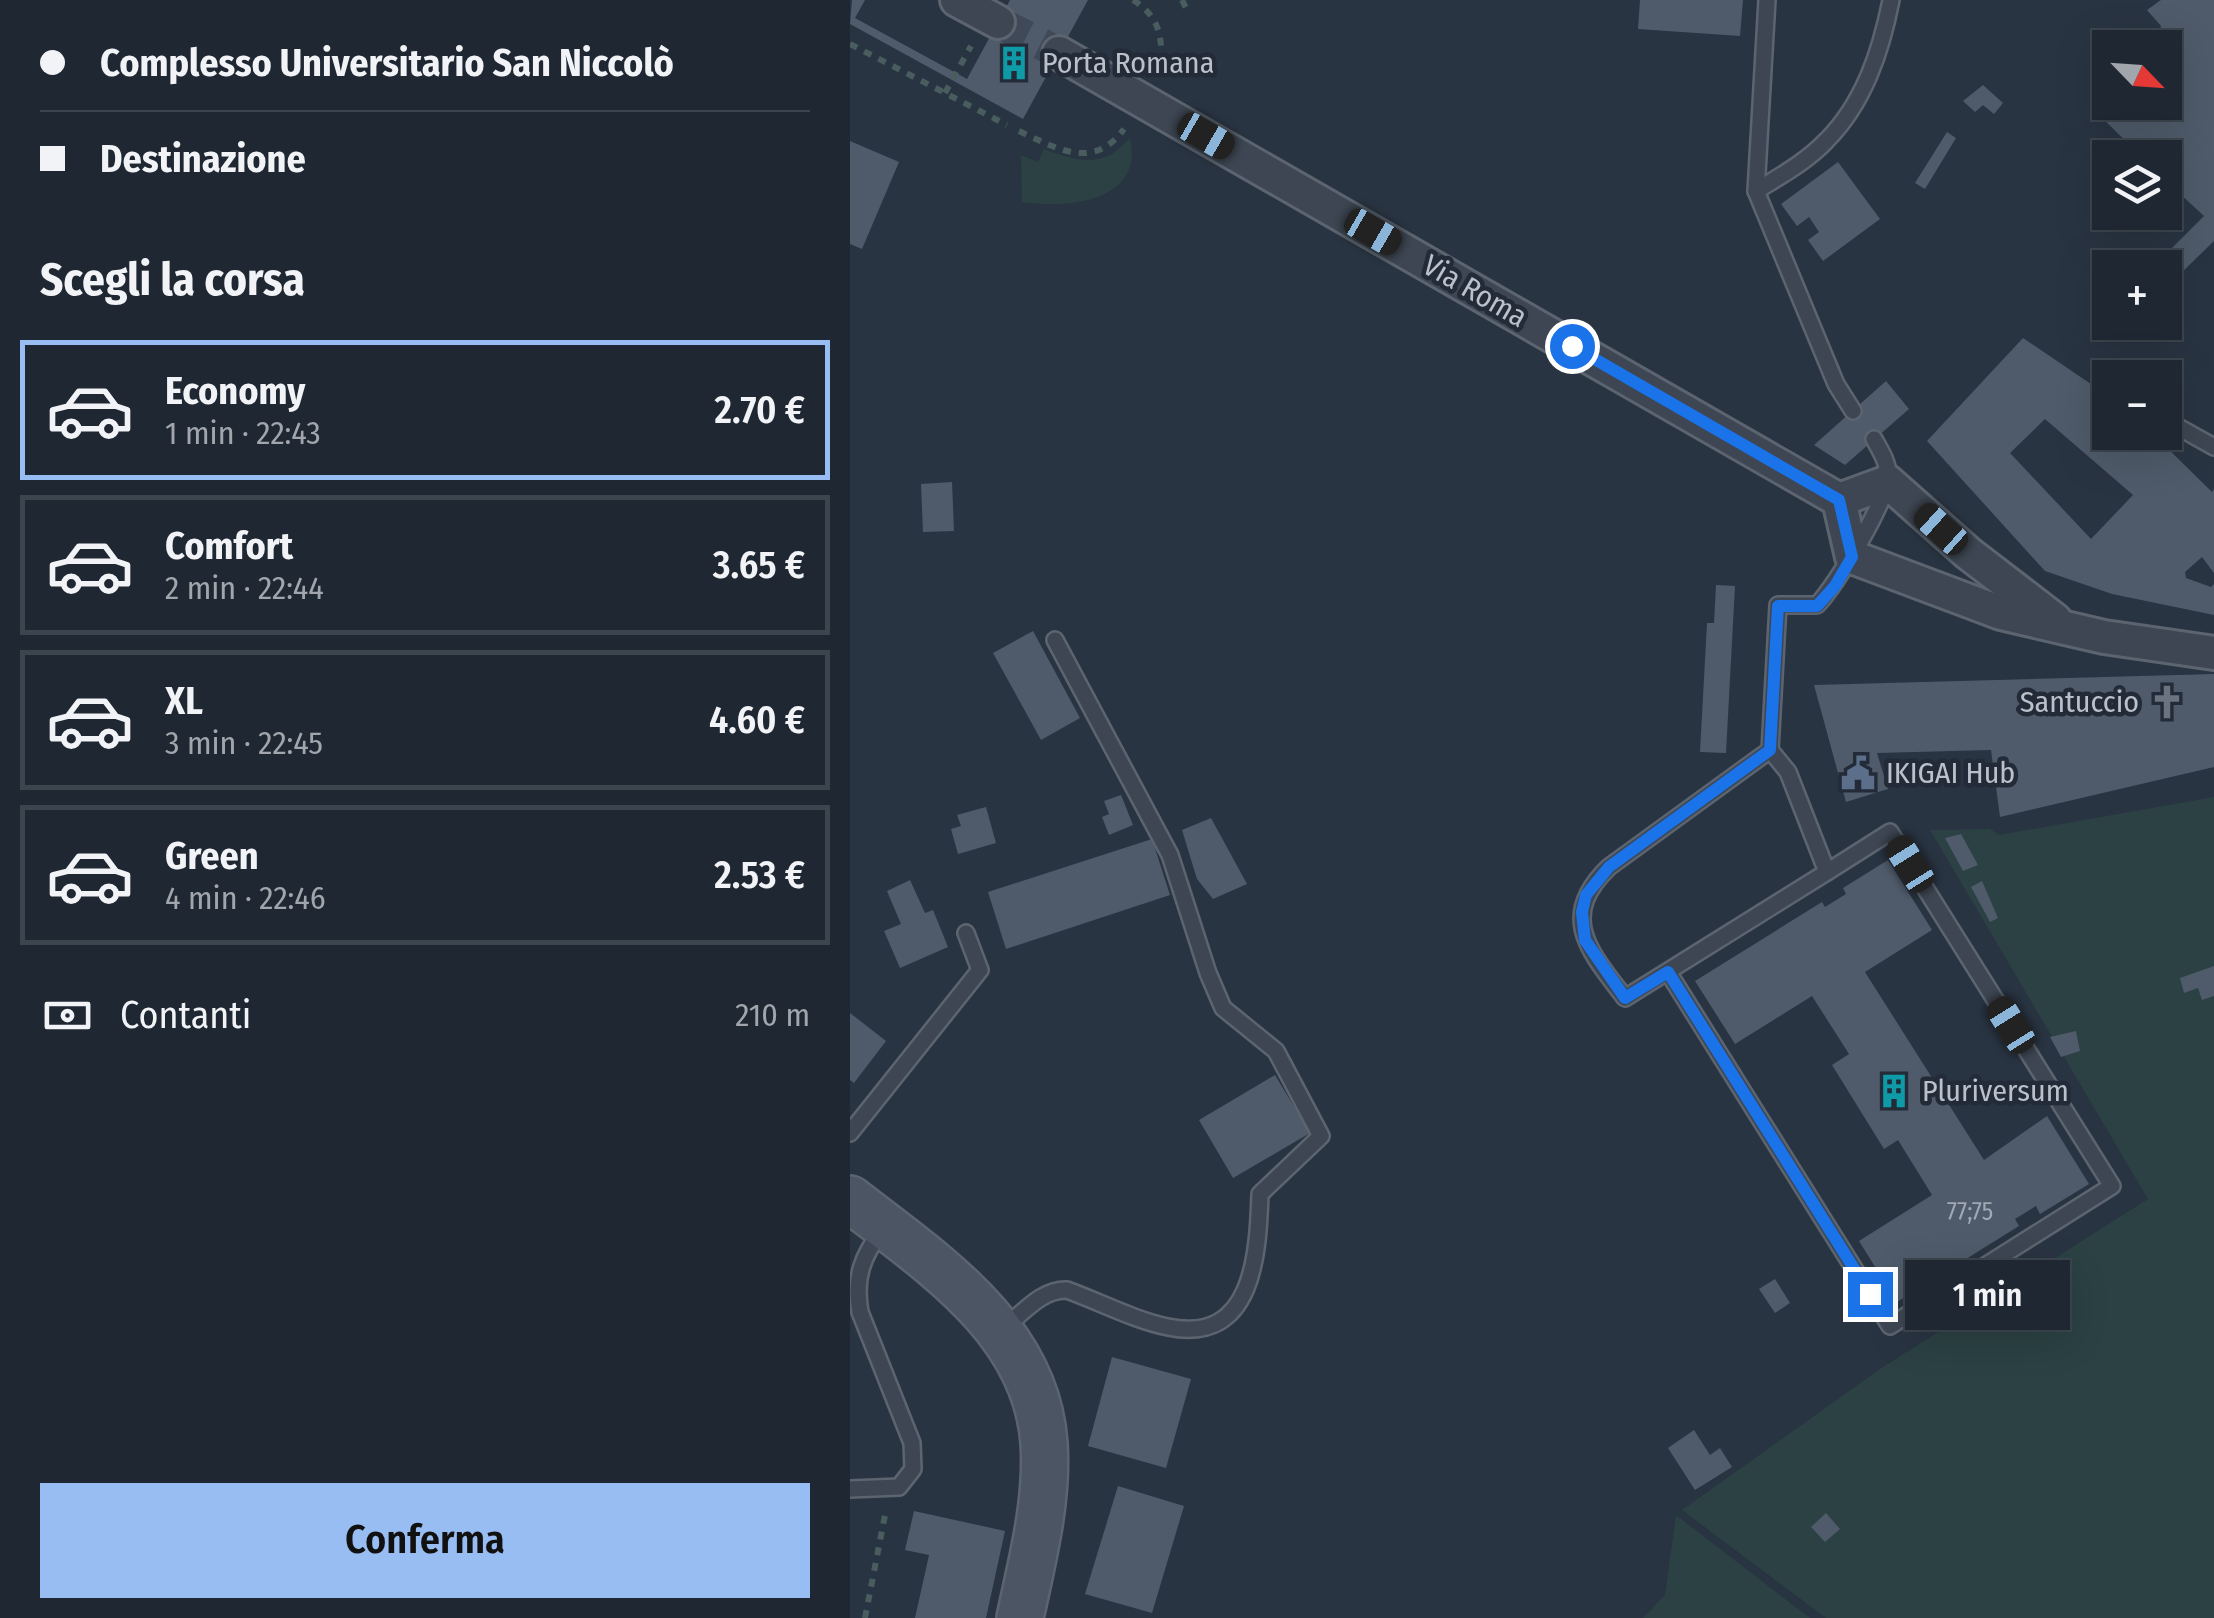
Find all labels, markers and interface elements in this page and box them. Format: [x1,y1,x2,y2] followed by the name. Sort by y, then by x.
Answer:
[2092,30,2182,120] north arrow
[2092,30,2182,450] map controls
[100,40,674,86] text: Complesso Universitario San Niccolò
[995,44,1033,82] building icon: Porta Romana
[1042,45,1214,81] place label: Porta Romana
[1173,108,1239,164] car
[100,136,306,182] text: Destinazione
[2092,140,2182,230] button: layers
[1340,204,1406,260] car
[1417,247,1533,335] street label: Via Roma
[2092,250,2182,340] button: +
[40,253,305,307] text: Scegli la corsa
[1550,324,1595,369] route start
[2092,360,2182,450] button: −
[45,365,135,455] icon: car
[165,368,305,414] text: Economy
[714,387,805,433] text: 2.70 €
[165,414,321,452] text: 1 min · 22:43
[1909,498,1973,560] car
[45,520,135,610] icon: car
[165,523,293,569] text: Comfort
[713,542,805,588] text: 3.65 €
[165,569,324,607] text: 2 min · 22:44
[45,675,135,765] icon: car
[165,678,203,724] text: XL
[2148,683,2186,721] church icon: Santuccio
[2020,684,2139,720] place label: Santuccio
[709,697,805,743] text: 4.60 €
[165,724,323,762] text: 3 min · 22:45
[1839,754,1877,792] public building icon: IKIGAI Hub
[1886,755,2015,791] place label: IKIGAI Hub
[45,830,135,920] icon: car
[1881,831,1939,897] car
[165,833,259,879] text: Green
[714,852,805,898] text: 2.53 €
[165,879,326,917] text: 4 min · 22:46
[40,988,95,1043] icon: cash
[120,992,251,1038] text: Contanti
[1982,992,2040,1058] car
[735,996,810,1034] text: 210 m
[1875,1072,1913,1110] building icon: Pluriversum
[1922,1073,2069,1109] place label: Pluriversum
[1947,1197,1993,1227] house number: 77;75
[1905,1259,2070,1329] callout: 1 min
[1848,1272,1893,1317] route end
[1953,1276,2022,1314] text: 1 min
[40,1483,810,1598] button: Conferma

